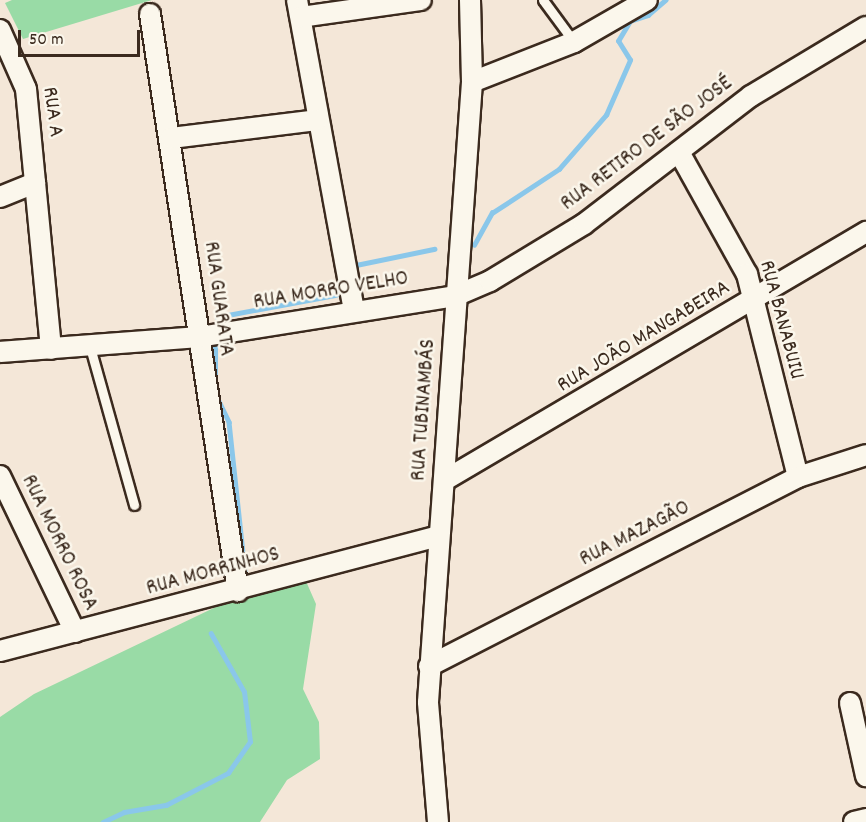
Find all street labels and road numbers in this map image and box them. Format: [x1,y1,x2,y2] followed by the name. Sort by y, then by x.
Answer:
[556,71,738,217] street label: RUA RETIRO DE SÃO JOSÉ
[35,85,69,139] street label: RUA A
[197,240,239,358] street label: RUA GUARATA
[752,258,810,382] street label: RUA BANABUIU
[252,266,410,316] street label: RUA MORRO VELHO
[553,275,735,399] street label: RUA JOÃO MANGABEIRA
[406,338,442,482] street label: RUA TUBINAMBÁS
[15,471,103,615] street label: RUA MORRO ROSA
[576,495,694,573] street label: RUA MAZAGÃO
[144,542,282,602] street label: RUA MORRINHOS

